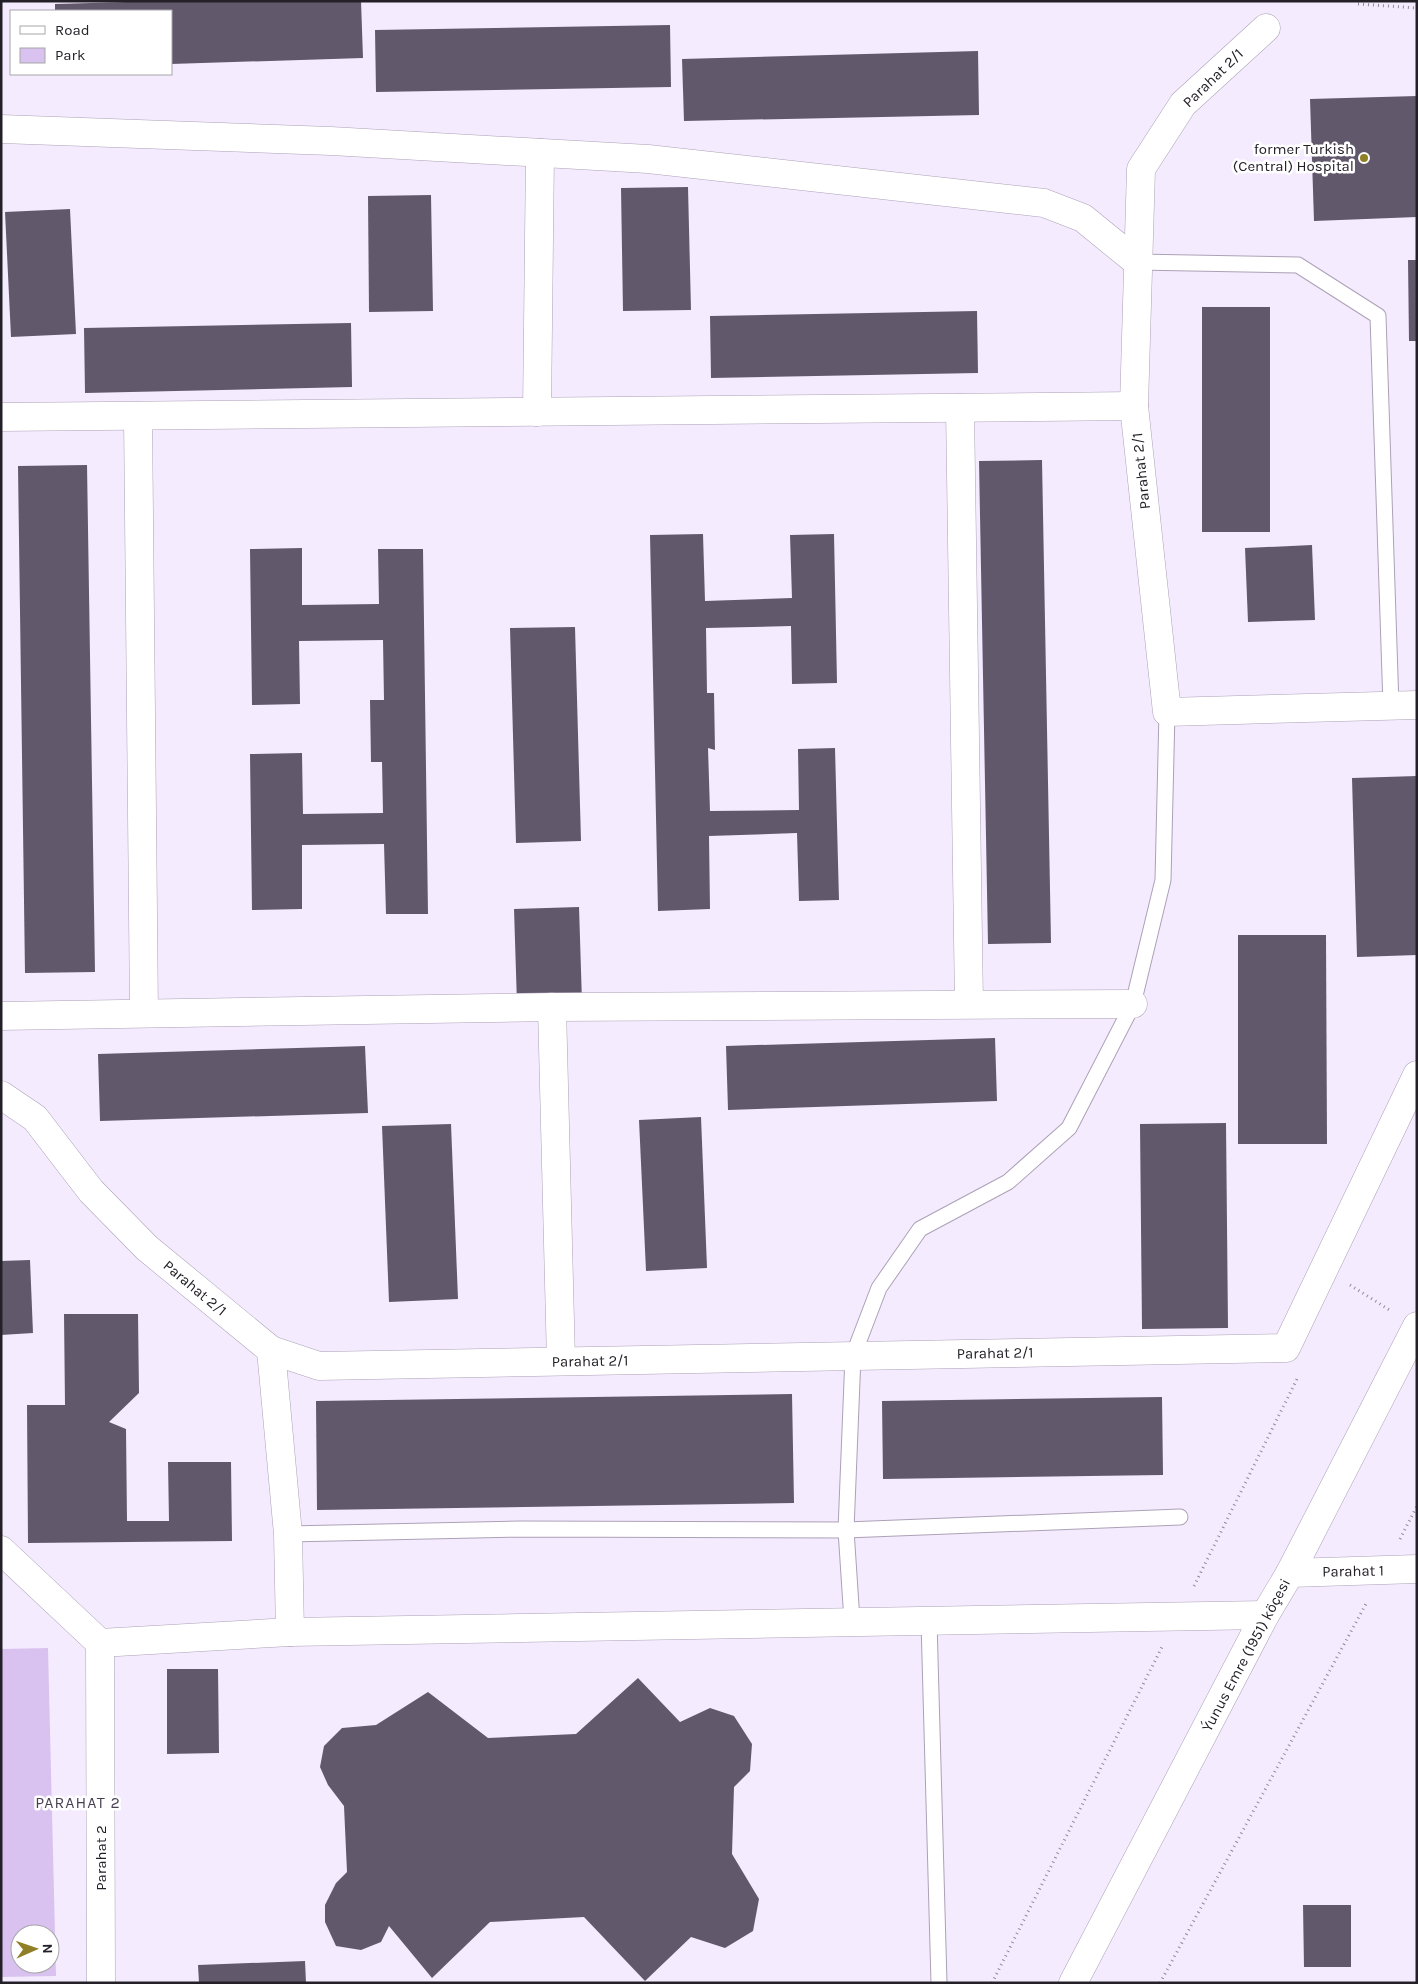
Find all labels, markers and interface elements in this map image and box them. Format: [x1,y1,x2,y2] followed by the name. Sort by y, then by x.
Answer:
[10,10,172,75] legend
[55,21,90,39] text: Road
[1179,45,1247,111] street label: Parahat 2/1
[55,46,85,64] text: Park
[1233,140,1354,175] place label: former Turkish (Central) Hospital
[1358,152,1370,164] marker: former Turkish (Central) Hospital
[1128,432,1154,510] street label: Parahat 2/1
[160,1256,230,1320] street label: Parahat 2/1
[956,1343,1034,1363] street label: Parahat 2/1
[551,1351,629,1371] street label: Parahat 2/1
[1322,1561,1384,1581] street label: Parahat 1
[1198,1575,1294,1735] street label: Ýunus Emre (1951) köçesi
[35,1793,121,1812] district label: PARAHAT 2
[92,1825,110,1891] street label: Parahat 2
[10,1924,60,1974] north arrow
[39,1943,56,1954] text: N

